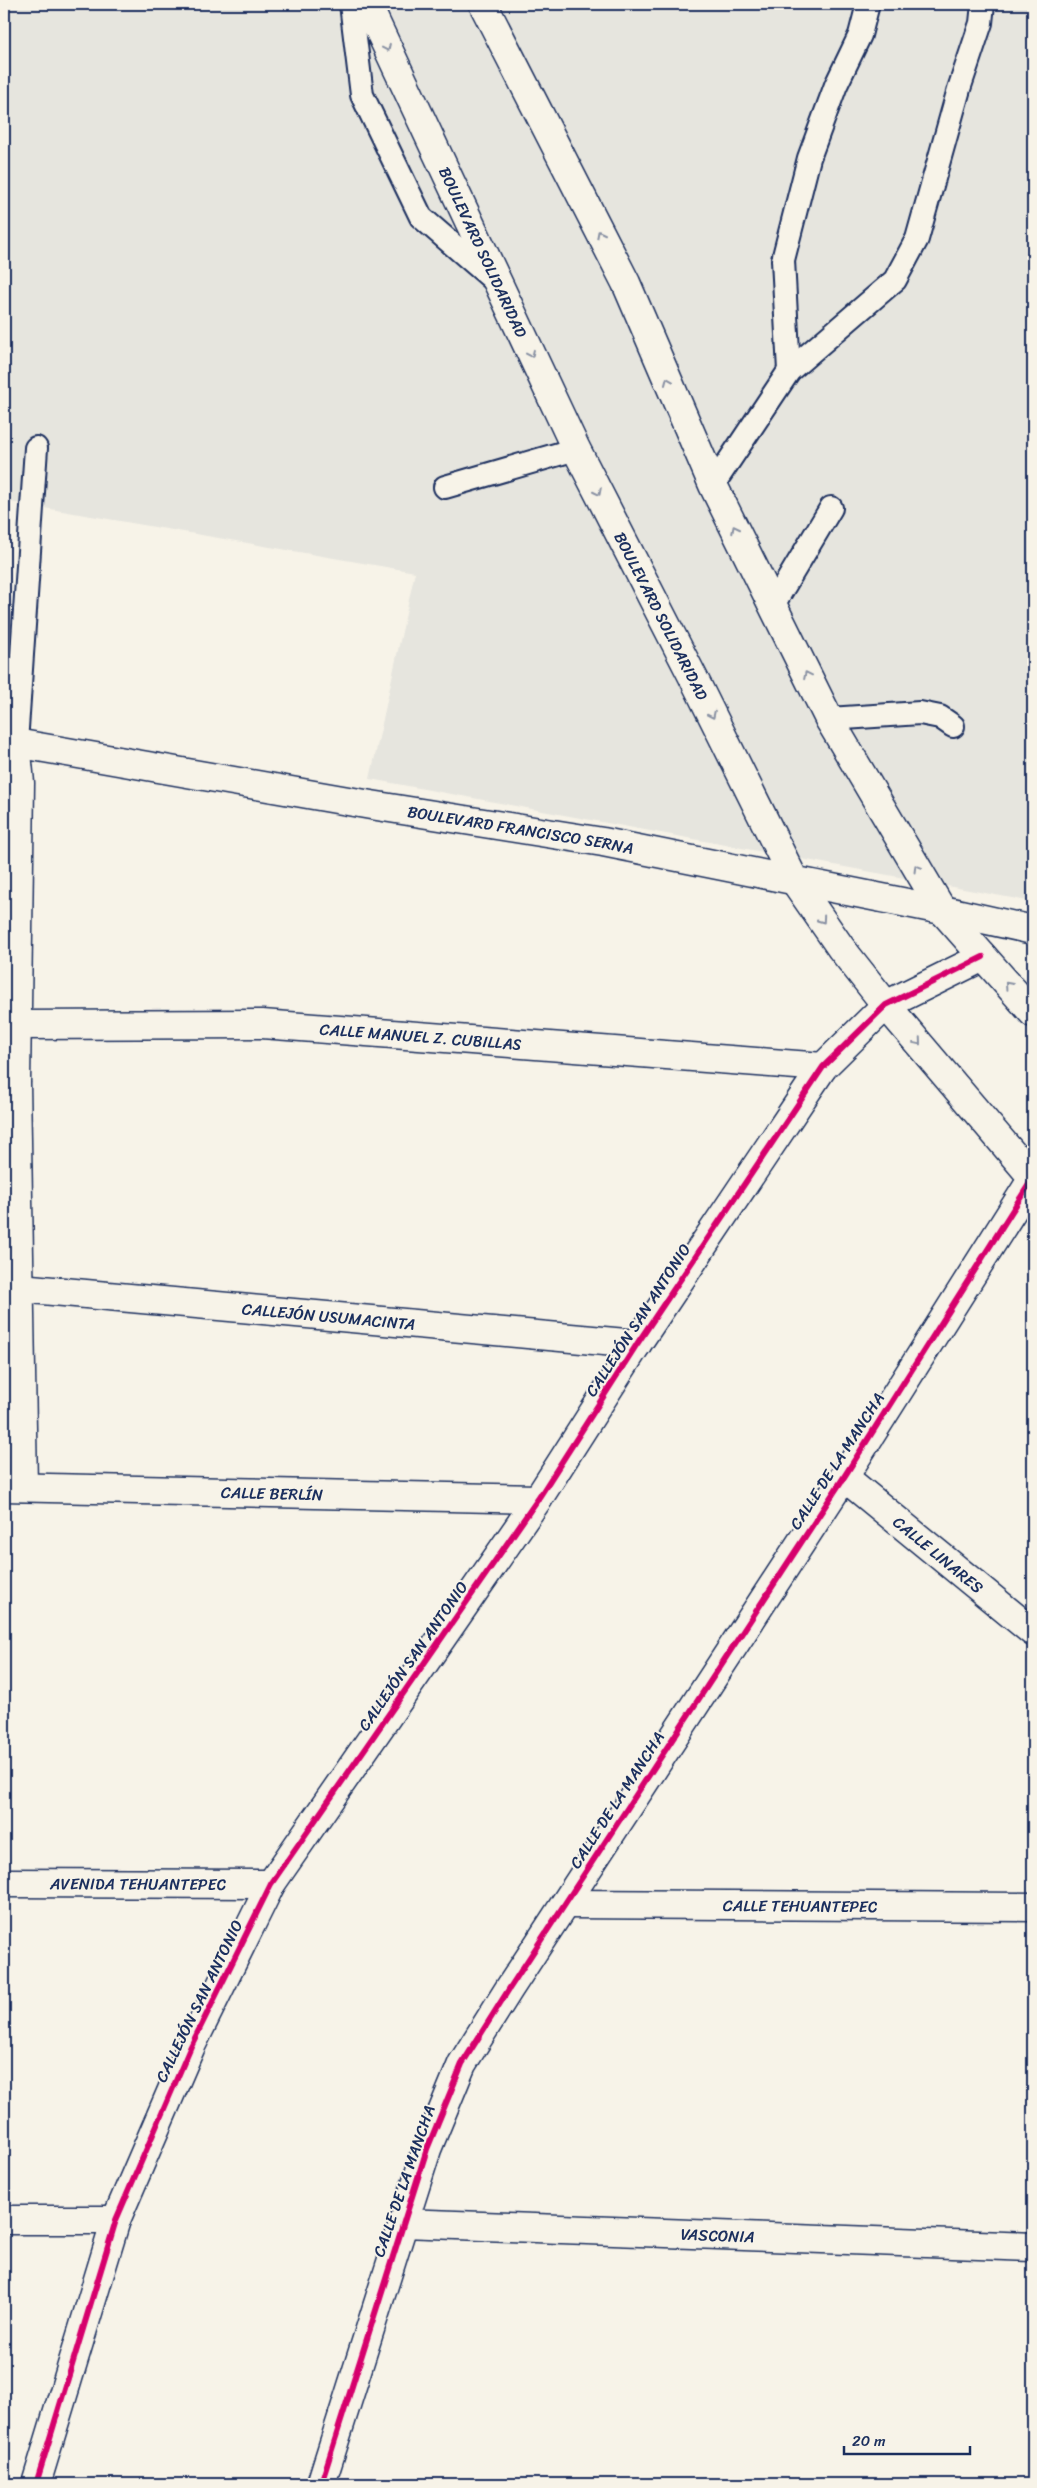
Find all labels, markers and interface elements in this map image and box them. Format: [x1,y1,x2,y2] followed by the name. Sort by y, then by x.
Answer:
[381,43,392,52] one-way arrow
[431,162,536,343] street label: BOULEVARD SOLIDARIDAD
[596,230,606,239] one-way arrow
[524,348,534,357] one-way arrow
[664,378,674,386] one-way arrow
[592,487,602,496] one-way arrow
[606,526,717,705] street label: BOULEVARD SOLIDARIDAD
[731,526,741,535] one-way arrow
[803,671,813,680] one-way arrow
[706,710,716,719] one-way arrow
[405,797,636,862] street label: BOULEVARD FRANCISCO SERNA
[913,864,923,873] one-way arrow
[816,914,825,924] one-way arrow
[1005,982,1014,991] one-way arrow
[319,1014,523,1058] street label: CALLE MANUEL Z. CUBILLAS
[912,1037,921,1046] one-way arrow
[577,1237,699,1403] street label: CALLEJÓN SAN ANTONIO
[241,1294,417,1338] street label: CALLEJÓN USUMACINTA
[782,1386,892,1536] street label: CALLE DE LA MANCHA
[221,1477,323,1509] street label: CALLE BERLÍN
[886,1508,990,1601] street label: CALLE LINARES
[350,1575,476,1737] street label: CALLEJÓN SAN ANTONIO
[562,1725,672,1875] street label: CALLE DE LA MANCHA
[49,1869,226,1898] street label: AVENIDA TEHUANTEPEC
[723,1891,878,1921] street label: CALLE TEHUANTEPEC
[147,1915,251,2087] street label: CALLEJÓN SAN ANTONIO
[364,2101,444,2261] street label: CALLE DE LA MANCHA
[680,2219,755,2251] street label: VASCONIA
[844,2423,971,2455] scale bar
[852,2428,886,2454] text: 20 m

